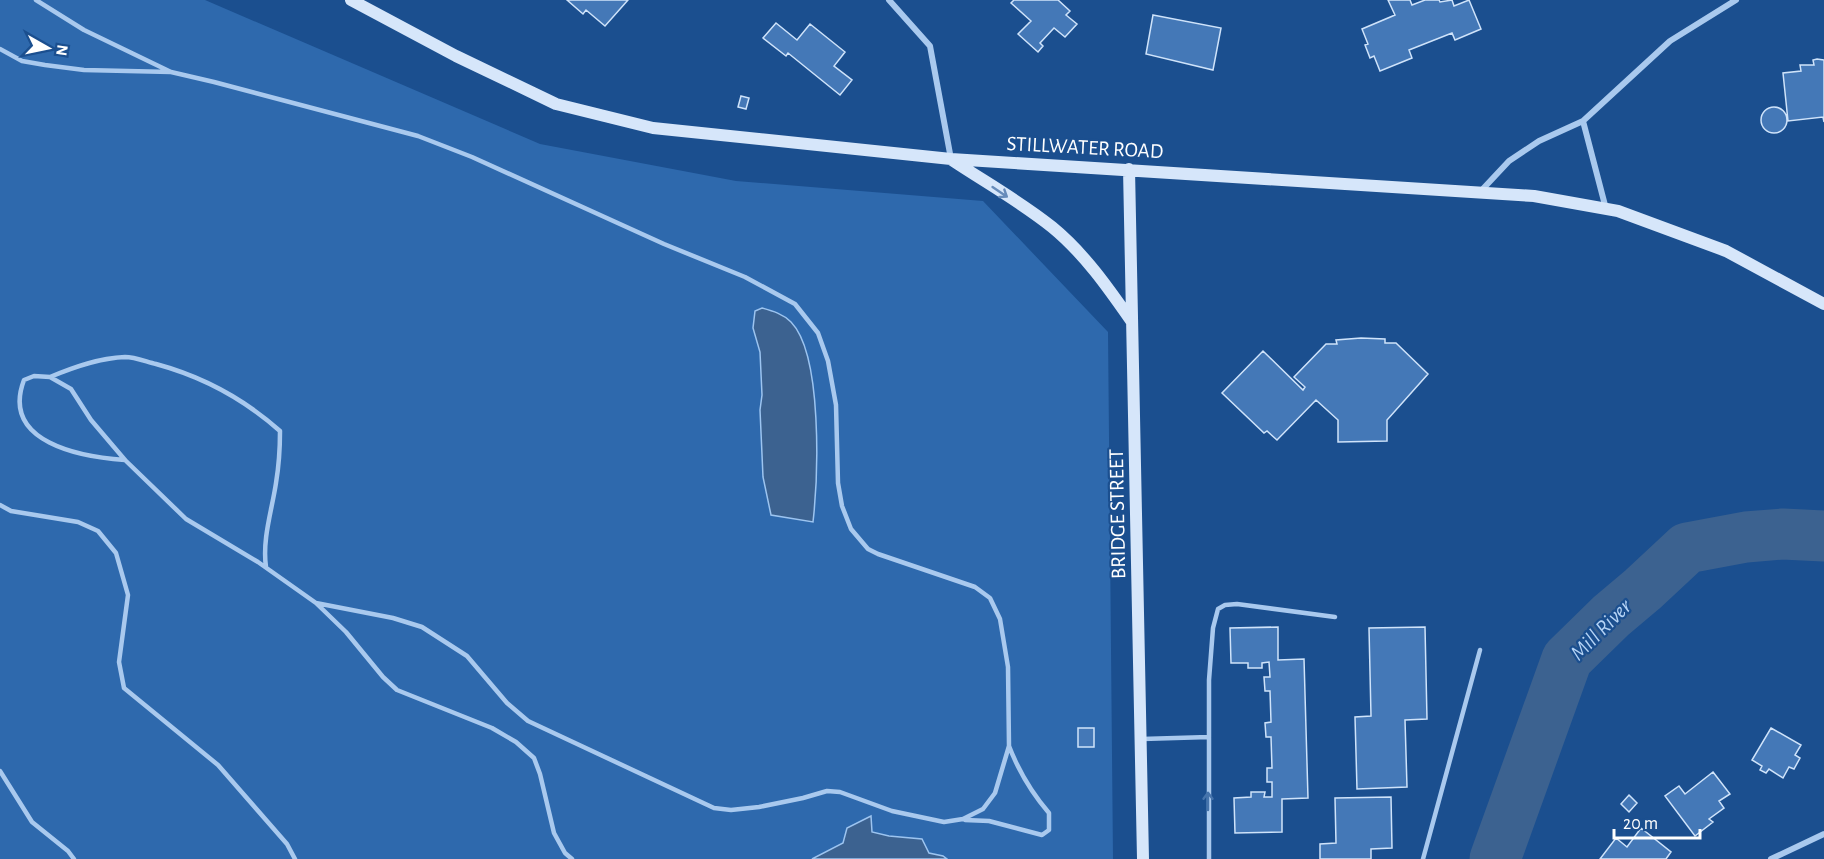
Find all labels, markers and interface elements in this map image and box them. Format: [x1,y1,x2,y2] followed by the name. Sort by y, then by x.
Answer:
[18,18,78,78] north arrow
[53,43,71,57] text: N
[1006,133,1164,162] street label: STILLWATER ROAD
[991,186,1007,198] one-way arrow
[1106,449,1129,579] street label: BRIDGE STREET
[1566,594,1636,664] water label: Mill River
[1202,791,1214,811] one-way arrow
[1614,802,1700,840] scale bar
[1623,815,1658,833] text: 20 m

